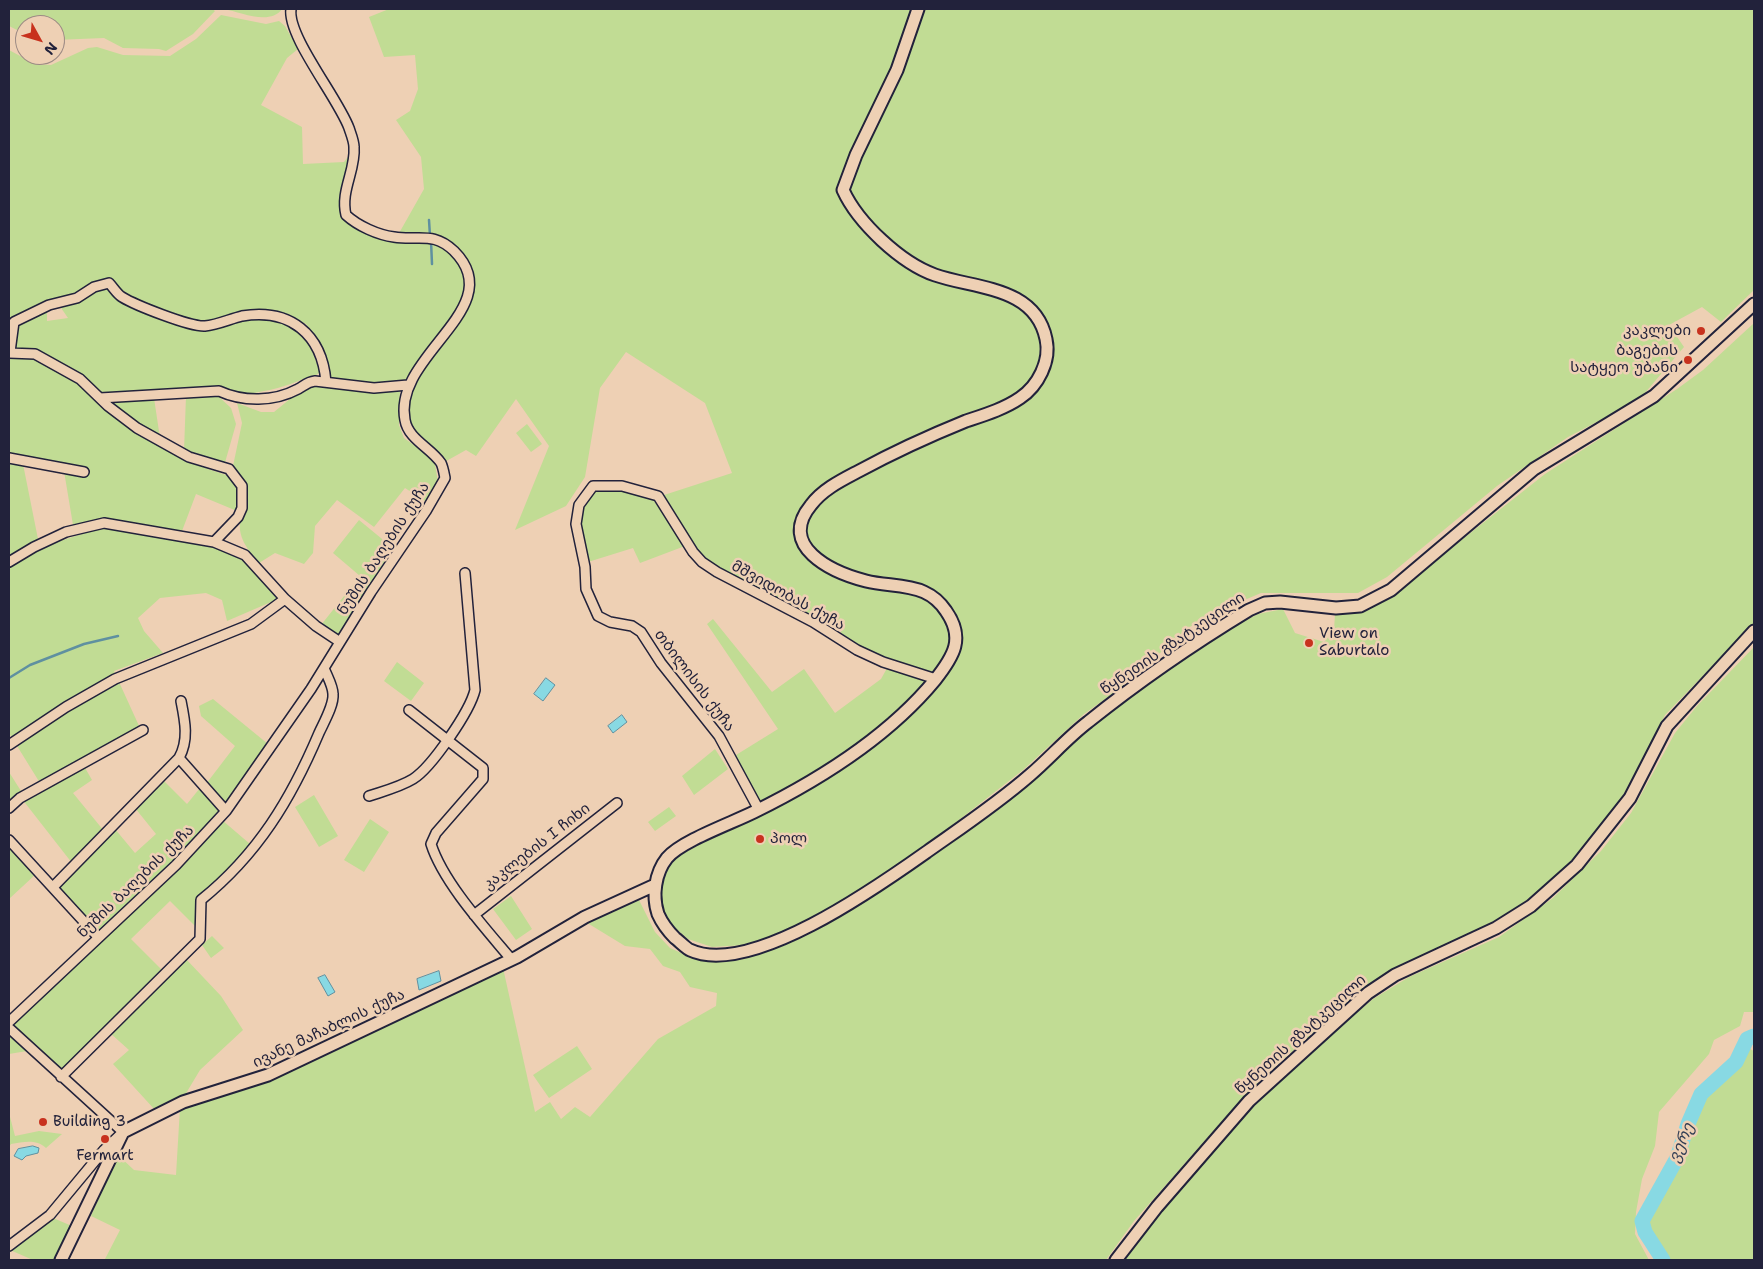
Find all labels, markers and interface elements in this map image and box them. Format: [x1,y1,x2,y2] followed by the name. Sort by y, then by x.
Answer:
[15,15,65,65] north arrow
[40,39,61,59] text: N
[1623,322,1691,340] place label: კაკლები
[1695,325,1707,337] marker: კაკლები
[1570,342,1678,377] place label: ბაგების სატყეო უბანი
[1682,354,1694,366] marker: ბაგების სატყეო უბანი
[334,479,434,619] street label: ნუშის ბაღების ქუჩა
[728,557,848,635] street label: მშვიდობას ქუჩა
[1098,589,1248,699] street label: წყნეთის გზატკეცილი
[1319,625,1389,660] place label: View on Saburtalo
[650,627,738,735] street label: თბილისის ქუჩა
[1303,637,1315,649] marker: View on Saburtalo
[480,800,594,894] street label: კაკლების I ჩიხი
[74,822,198,942] street label: ნუშის ბაღების ქუჩა
[770,830,807,848] place label: პოლ
[754,833,766,845] marker: პოლ
[1232,972,1370,1098] street label: წყნეთის გზატკეცილი
[250,986,408,1072] street label: ივანე მაჩაბლის ქუჩა
[53,1113,126,1131] place label: Building 3
[37,1116,49,1128] marker: Building 3
[1665,1120,1699,1166] water label: ვერე
[99,1133,111,1145] marker: Fermart
[76,1147,134,1165] place label: Fermart

